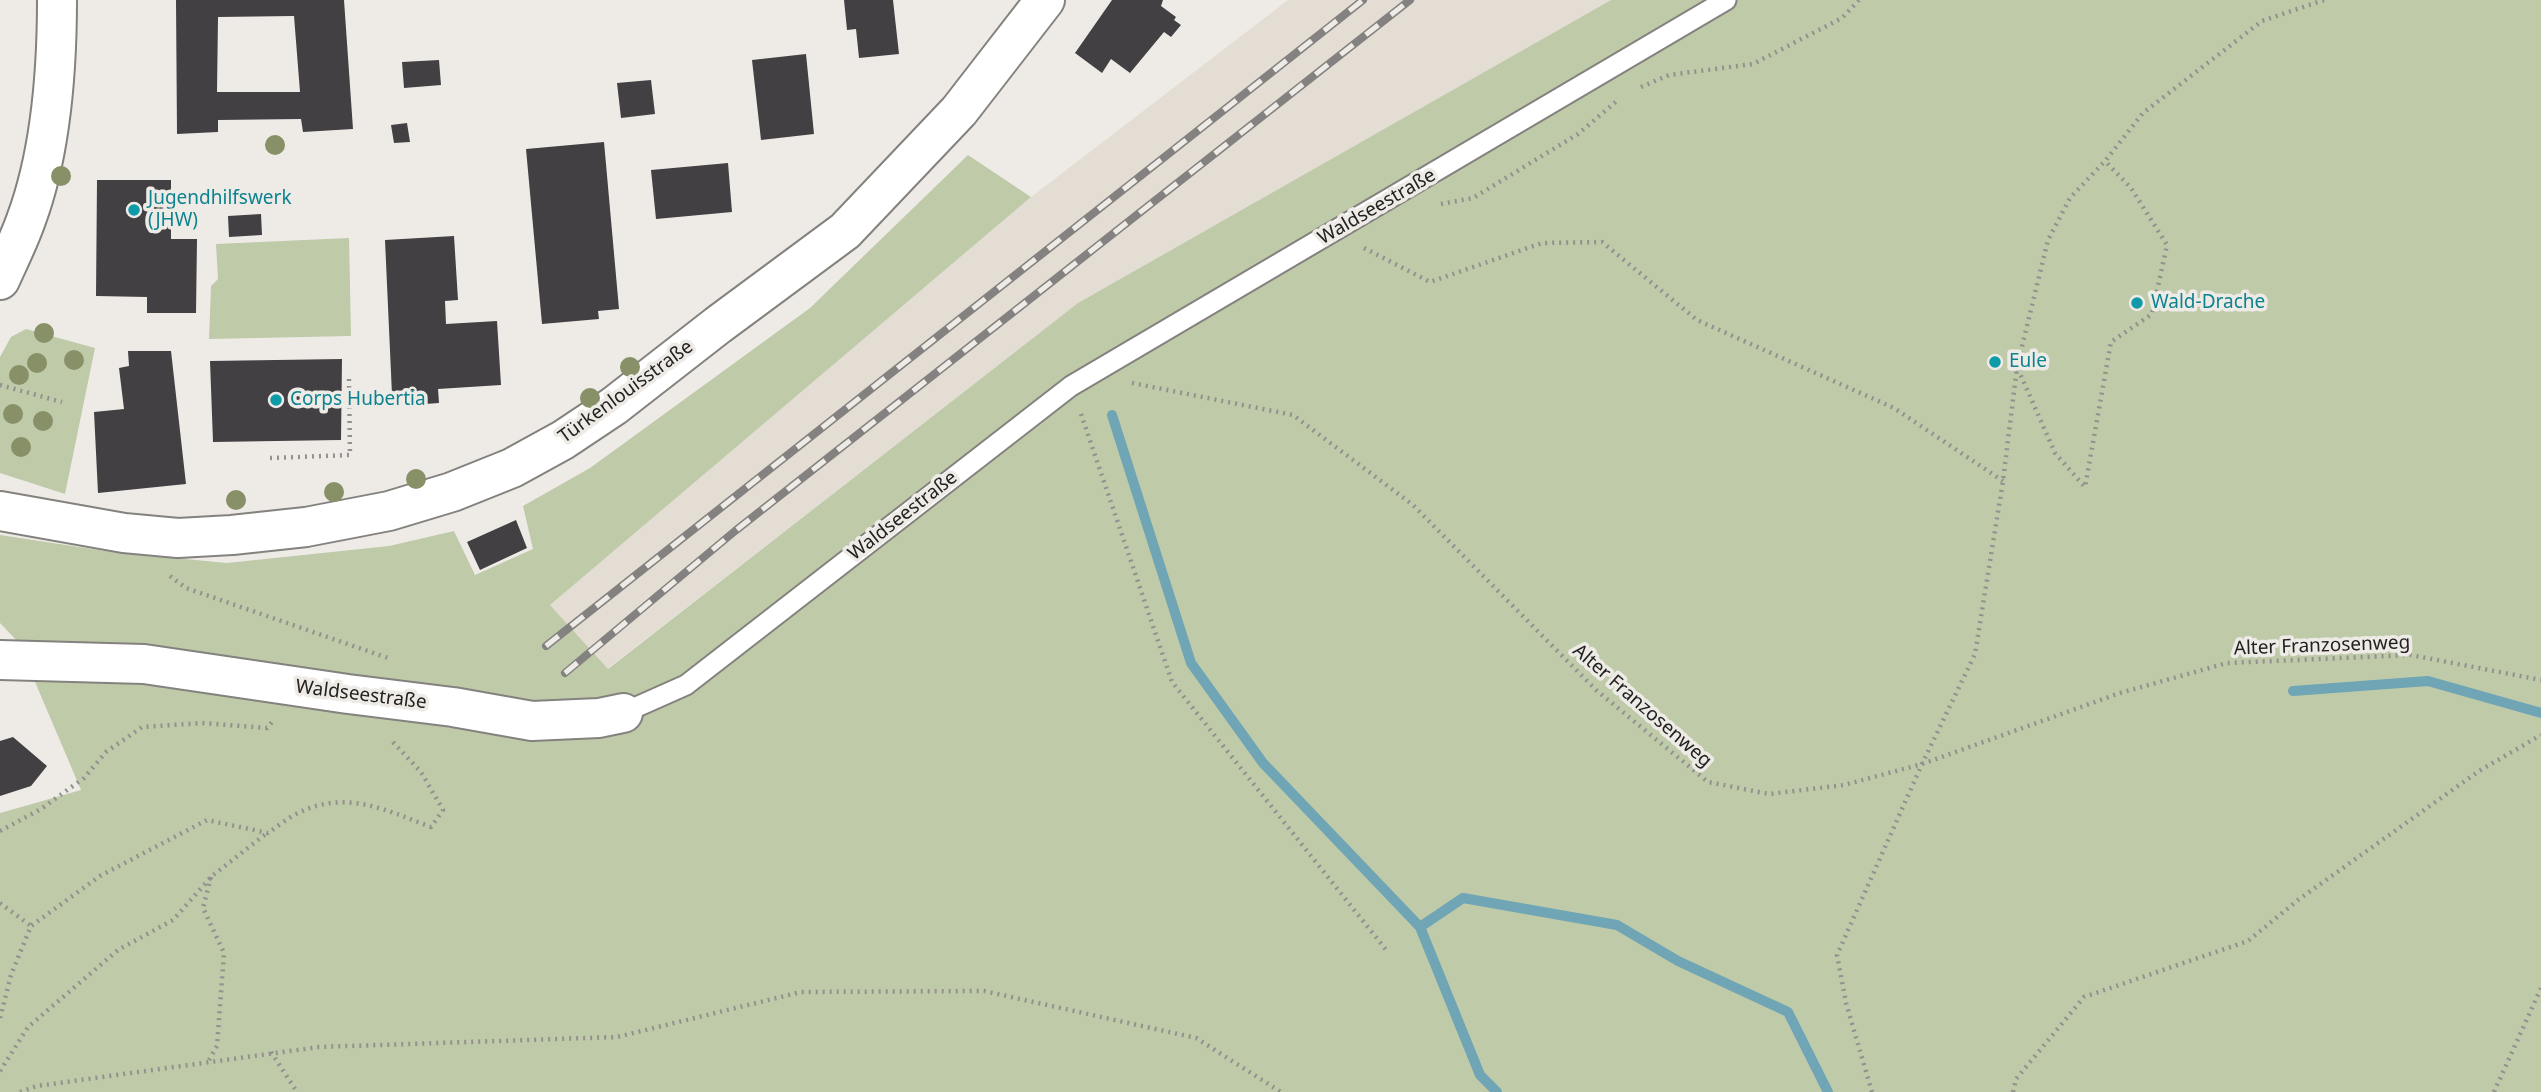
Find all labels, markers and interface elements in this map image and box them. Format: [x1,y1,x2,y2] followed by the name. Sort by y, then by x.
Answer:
[1314,164,1440,250] street label: Waldseestraße
[148,188,292,232] place label: Jugendhilfswerk (JHW)
[126,202,142,218] marker: Jugendhilfswerk (JHW)
[2151,292,2265,314] place label: Wald-Drache
[2129,295,2145,311] marker: Wald-Drache
[554,336,698,448] street label: Türkenlouisstraße
[2009,351,2047,373] place label: Eule
[1987,354,2003,370] marker: Eule
[290,389,426,411] place label: Corps Hubertia
[268,392,284,408] marker: Corps Hubertia
[844,466,962,566] street label: Waldseestraße
[2233,632,2411,660] street label: Alter Franzosenweg
[1568,640,1716,772] street label: Alter Franzosenweg
[294,676,428,714] street label: Waldseestraße

